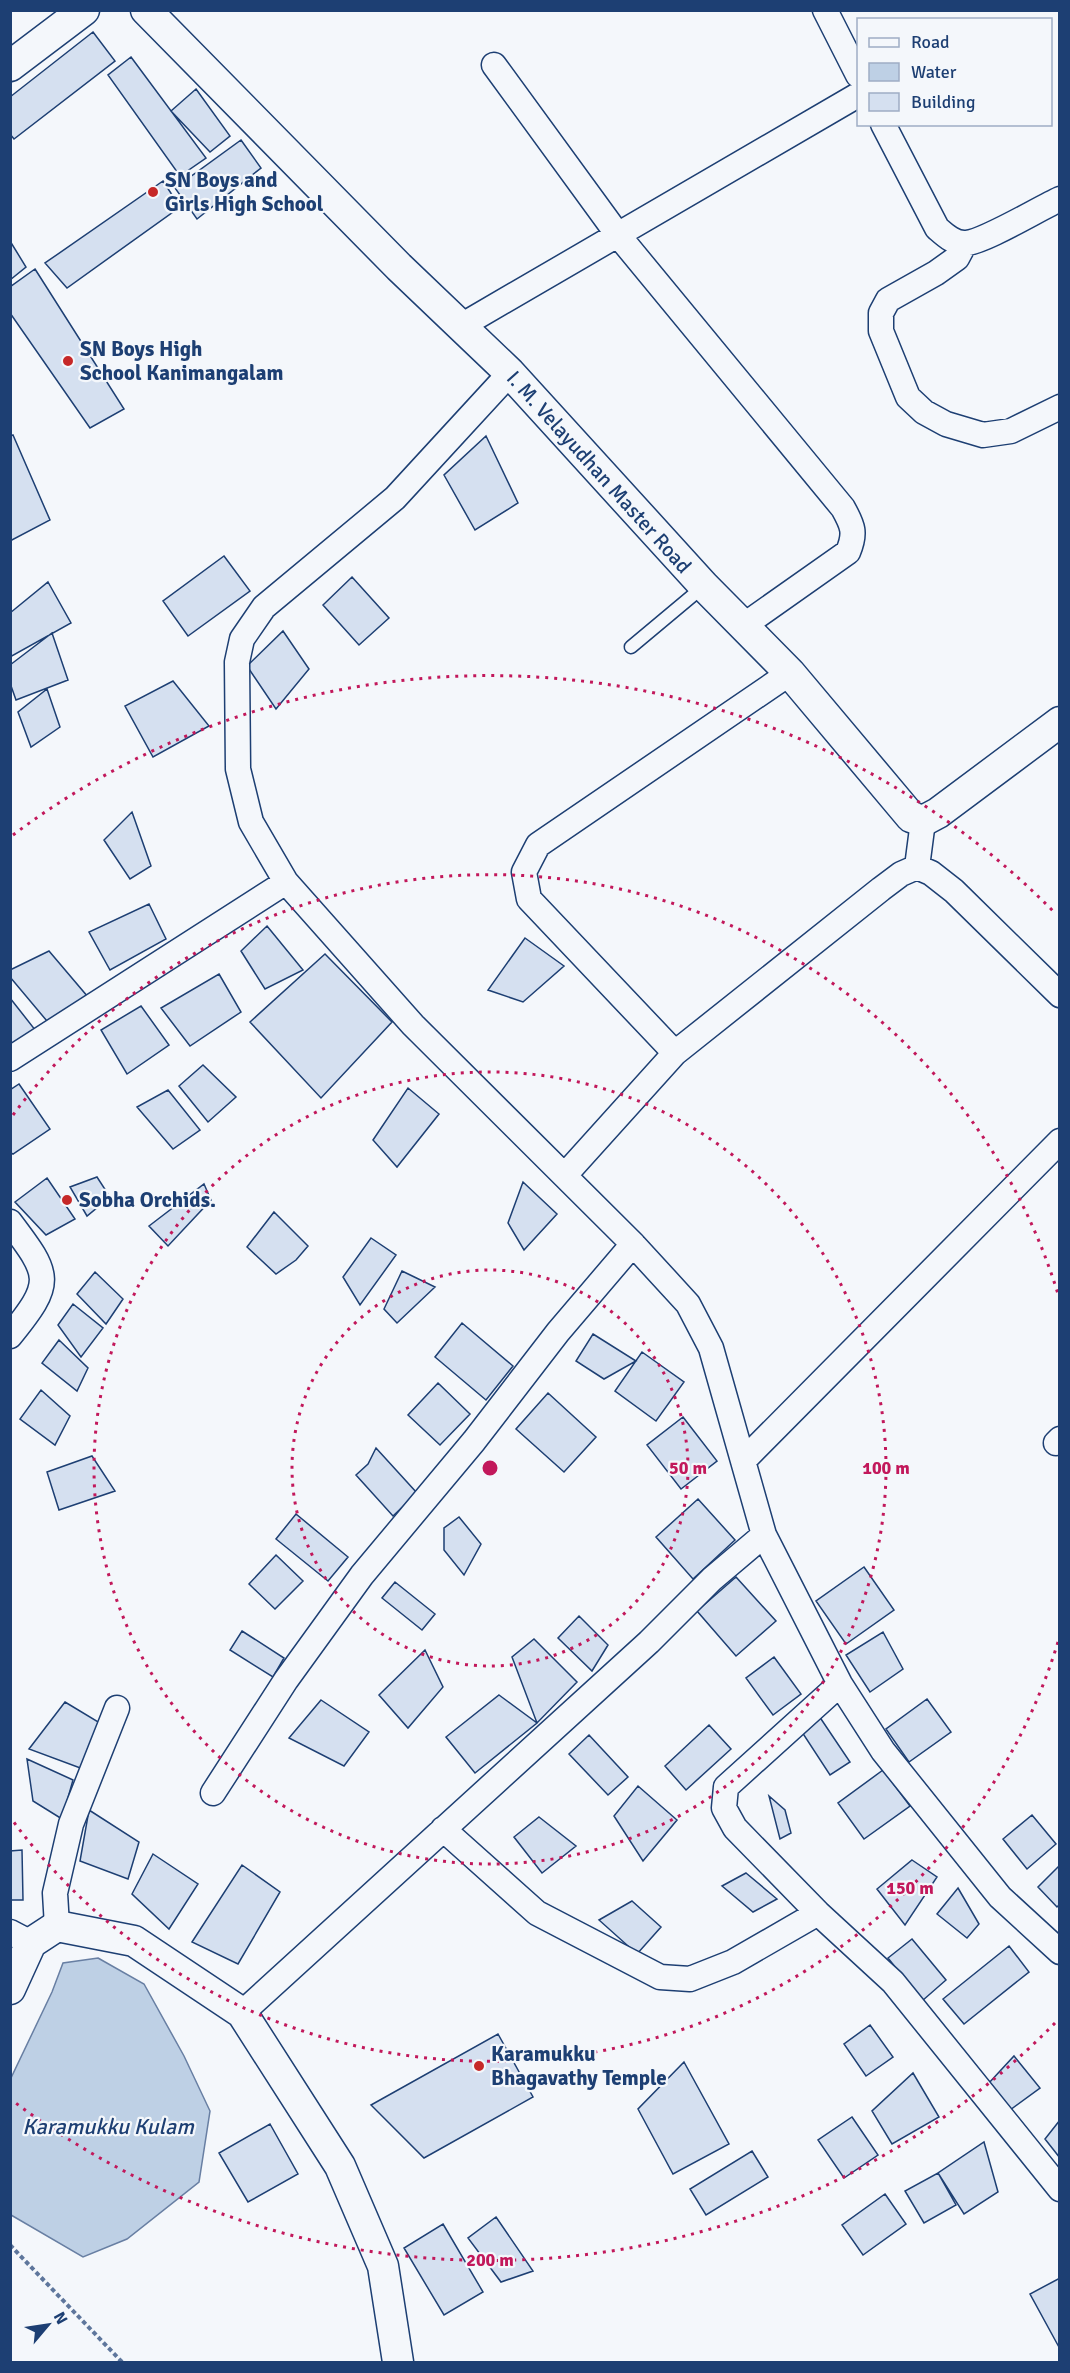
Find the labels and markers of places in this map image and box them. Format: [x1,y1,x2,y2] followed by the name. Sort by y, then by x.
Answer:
[165,167,324,217] place label: SN Boys and Girls High School
[146,185,160,199] marker: SN Boys and Girls High School
[80,336,283,386] place label: SN Boys High School Kanimangalam
[61,354,75,368] marker: SN Boys High School Kanimangalam
[79,1187,216,1213] place label: Sobha Orchids.
[60,1193,74,1207] marker: Sobha Orchids.
[480,1458,500,1478] centre of rings
[491,2041,667,2091] place label: Karamukku Bhagavathy Temple
[472,2059,486,2073] marker: Karamukku Bhagavathy Temple

